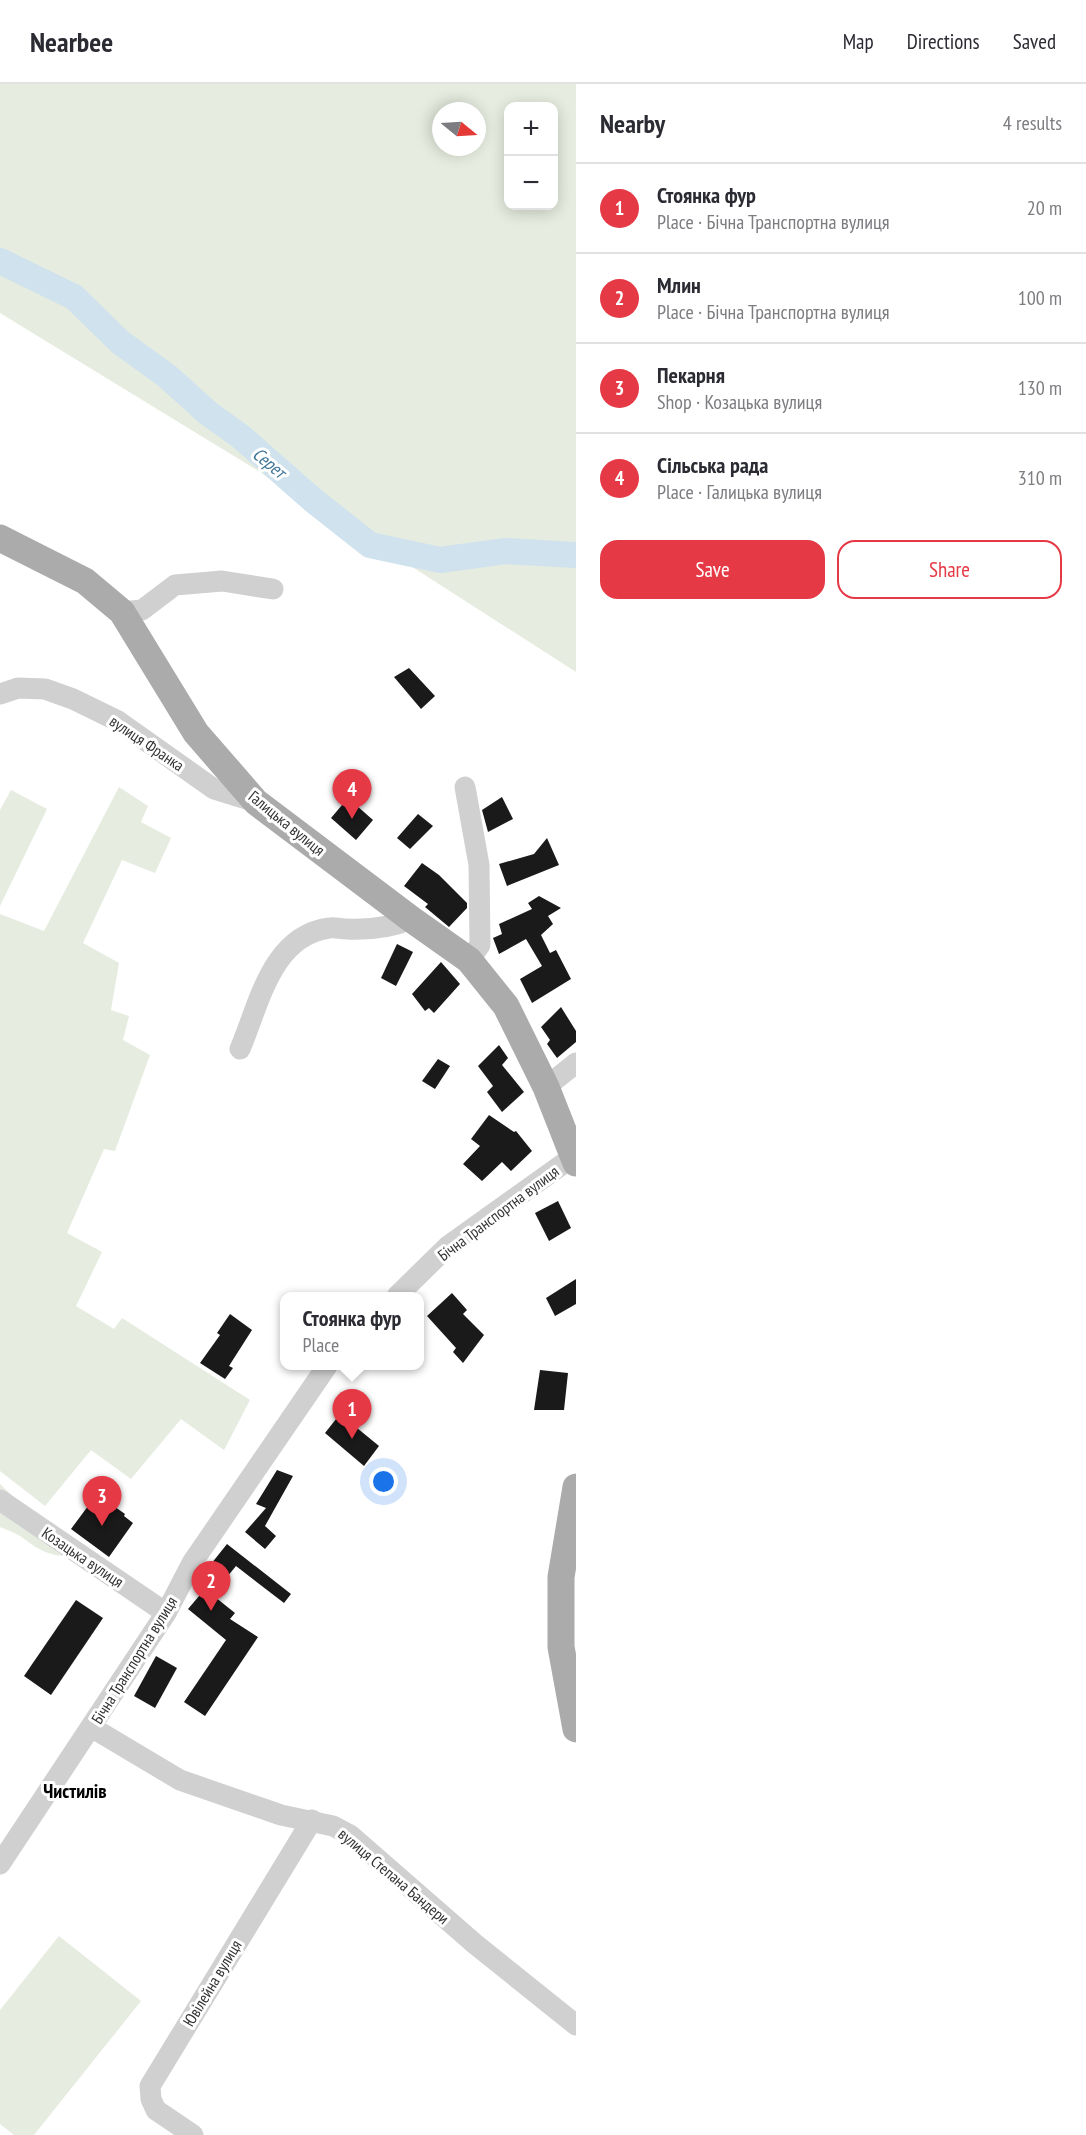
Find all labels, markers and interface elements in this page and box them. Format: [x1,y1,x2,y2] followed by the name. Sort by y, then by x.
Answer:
[30,23,113,60] text: Nearbee
[843,28,874,55] text: Map
[907,28,980,55] text: Directions
[1013,28,1056,55] text: Saved
[432,102,486,156] north arrow
[504,102,558,210] map controls
[504,102,558,156] button: +
[600,107,665,140] text: Nearby
[1003,110,1062,136] text: 4 results
[504,156,558,210] button: −
[657,181,756,209] text: Стоянка фур
[615,195,624,221] text: 1
[1027,195,1062,221] text: 20 m
[657,209,890,235] text: Place · Бічна Транспортна вулиця
[657,271,701,299] text: Млин
[615,285,624,311] text: 2
[1018,285,1062,311] text: 100 m
[657,299,890,325] text: Place · Бічна Транспортна вулиця
[657,361,725,389] text: Пекарня
[615,375,624,401] text: 3
[1018,375,1062,401] text: 130 m
[657,389,822,415] text: Shop · Козацька вулиця
[248,442,292,484] water label: Серет
[657,451,768,479] text: Сільська рада
[615,465,624,491] text: 4
[1018,465,1062,491] text: 310 m
[657,479,822,505] text: Place · Галицька вулиця
[600,540,825,599] button: Save
[837,540,1062,599] button: Share
[106,711,188,775] street label: вулиця Франка
[332,770,372,819] pin: 4
[245,786,329,860] street label: Галицька вулиця
[434,1161,562,1265] street label: Бічна Транспортна вулиця
[280,1292,424,1370] popup
[303,1304,401,1332] text: Стоянка фур
[303,1332,339,1358] text: Place
[332,1390,372,1439] pin: 1
[369,1467,398,1496] your location
[82,1476,122,1526] pin: 3
[38,1522,128,1592] street label: Козацька вулиця
[192,1562,230,1611] pin: 2
[87,1593,181,1727] street label: Бічна Транспортна вулиця
[43,1778,107,1804] district label: Чистилів
[334,1824,454,1928] street label: вулиця Степана Бандери
[178,1936,246,2030] street label: Ювілейна вулиця

